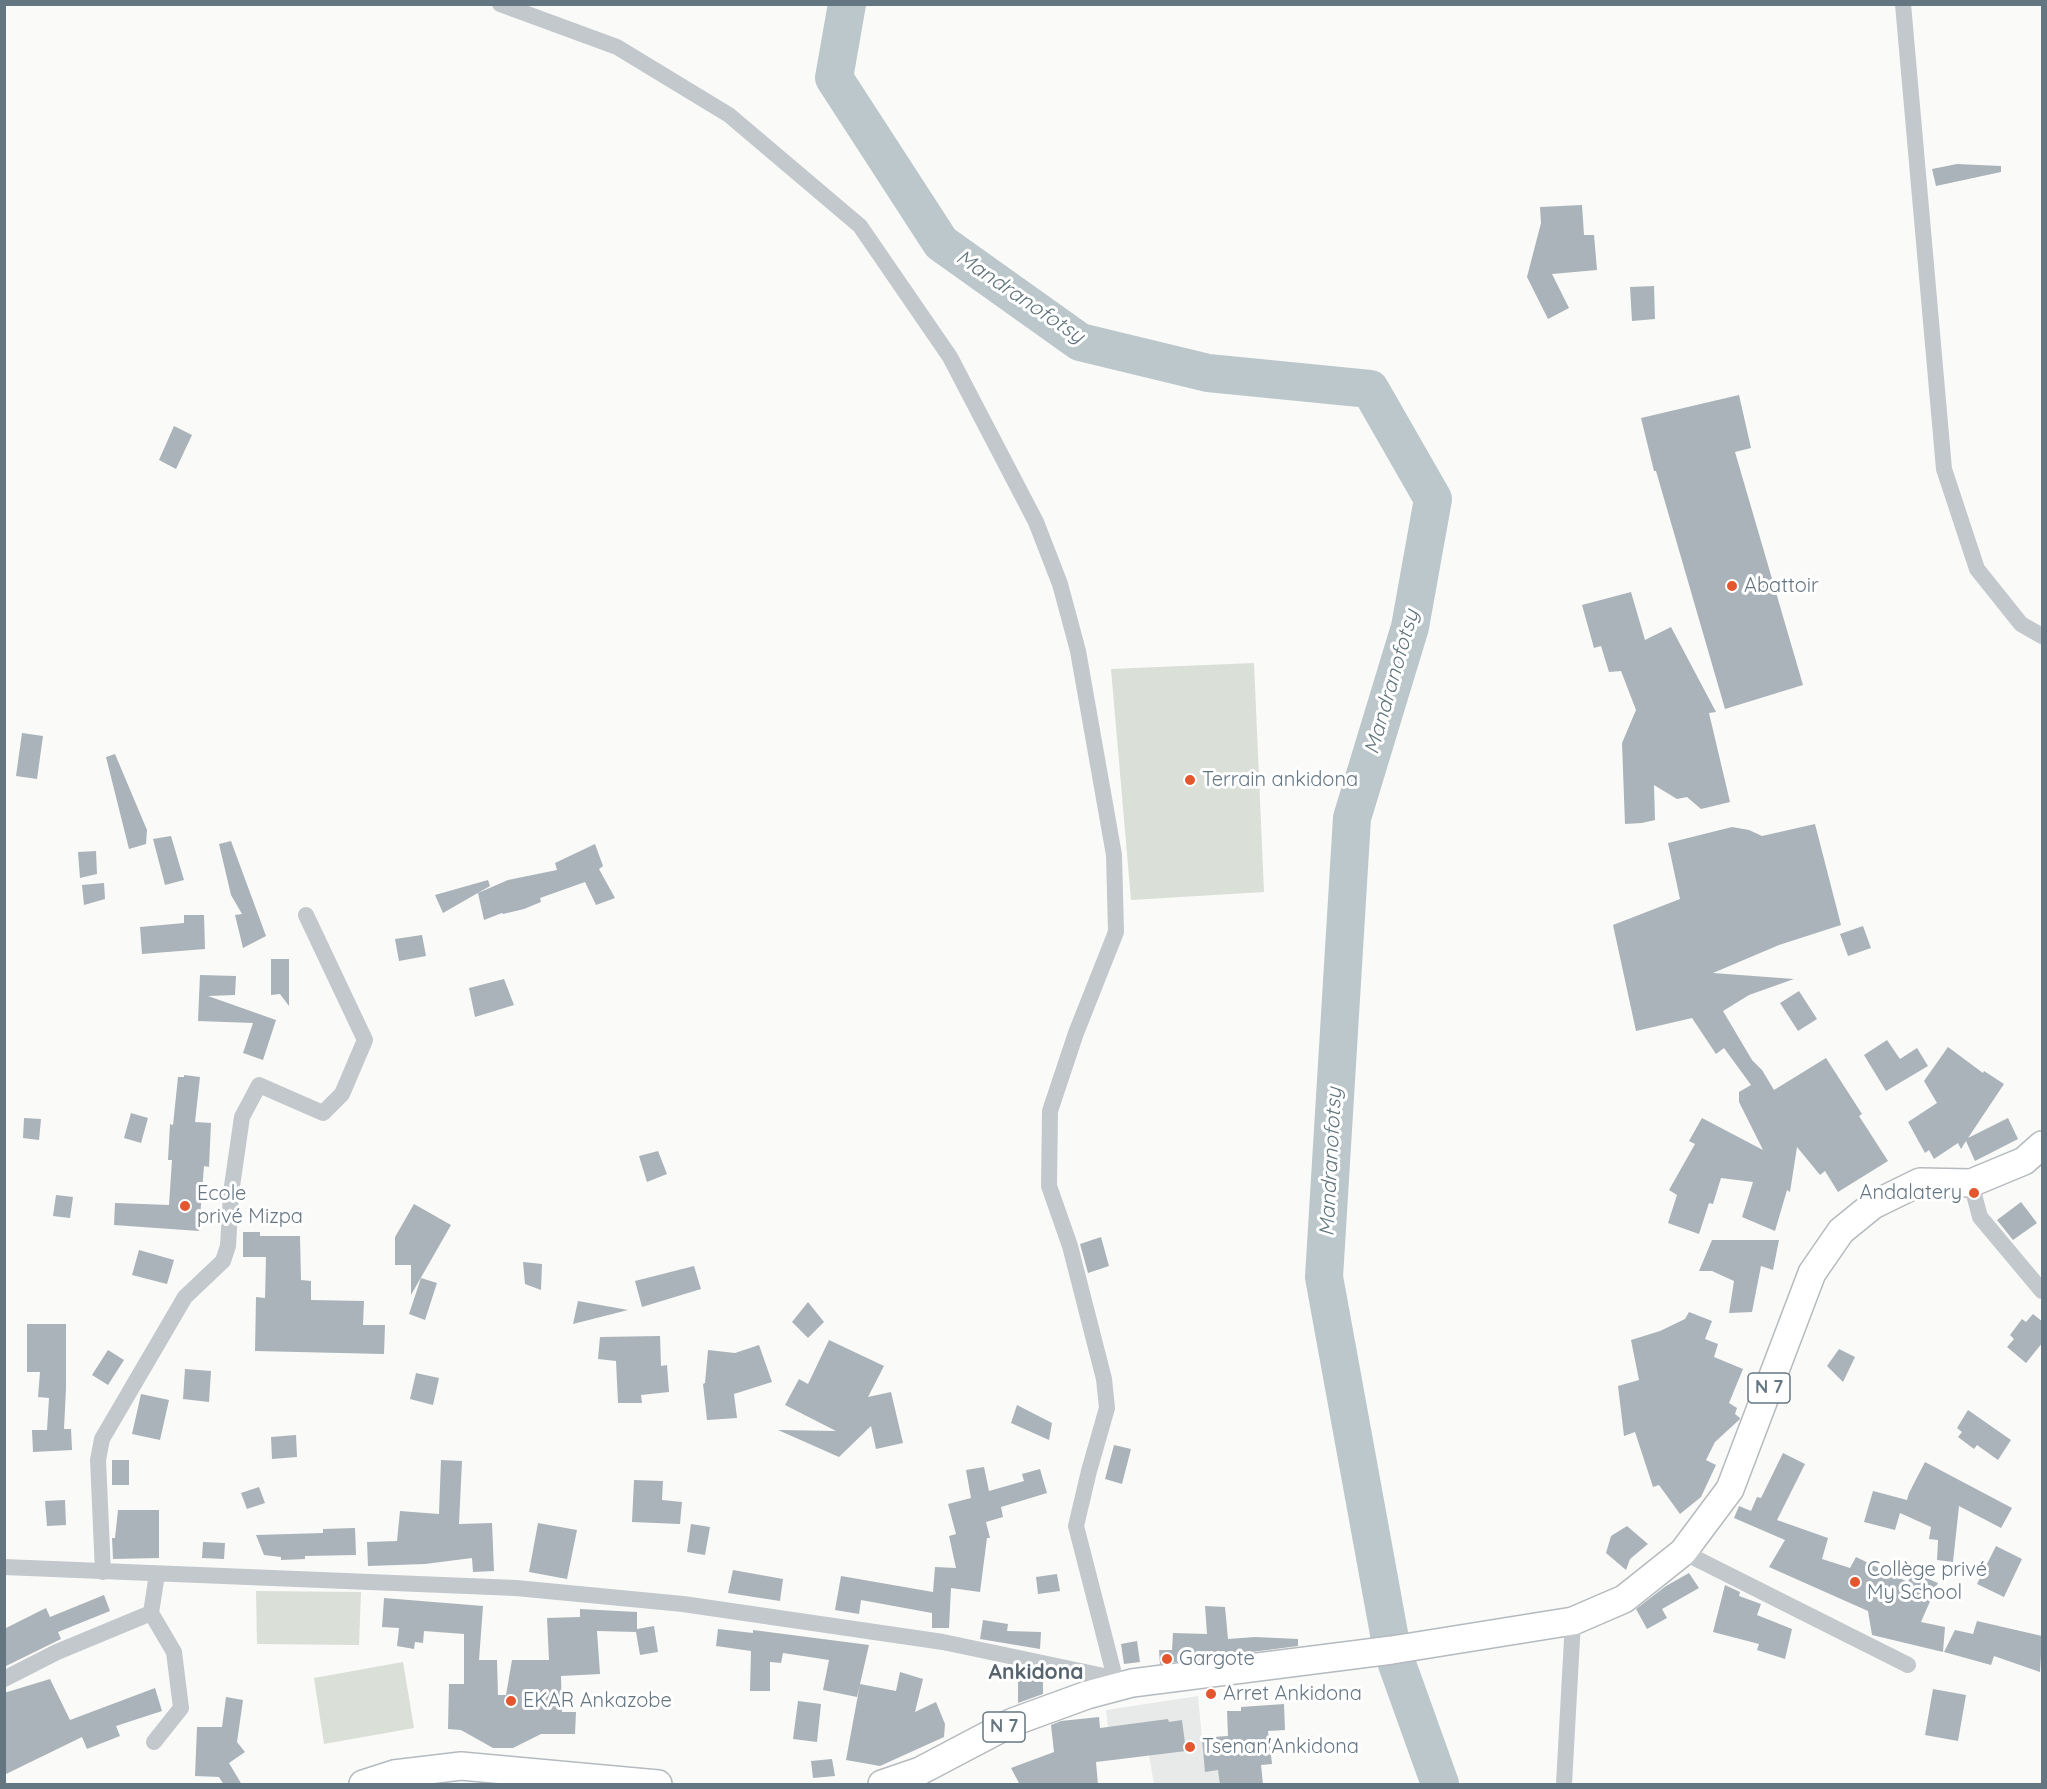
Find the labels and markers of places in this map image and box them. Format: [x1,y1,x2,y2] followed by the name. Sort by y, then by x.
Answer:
[1744,574,1819,598] place label: Abattoir
[1725,579,1739,593] marker: Abattoir
[1202,768,1358,792] place label: Terrain ankidona
[1183,773,1197,787] marker: Terrain ankidona
[1860,1181,1962,1205] place label: Andalatery
[197,1182,303,1229] place label: Ecole privé Mizpa
[1967,1186,1981,1200] marker: Andalatery
[178,1199,192,1213] marker: Ecole privé Mizpa
[1867,1558,1987,1605] place label: Collège privé My School
[1848,1575,1862,1589] marker: Collège privé My School
[1179,1647,1255,1671] place label: Gargote
[1160,1652,1174,1666] marker: Gargote
[1223,1682,1362,1706] place label: Arret Ankidona
[1204,1687,1218,1701] marker: Arret Ankidona
[523,1689,672,1713] place label: EKAR Ankazobe
[504,1694,518,1708] marker: EKAR Ankazobe
[1202,1735,1359,1759] place label: Tsenan'Ankidona
[1183,1740,1197,1754] marker: Tsenan'Ankidona

